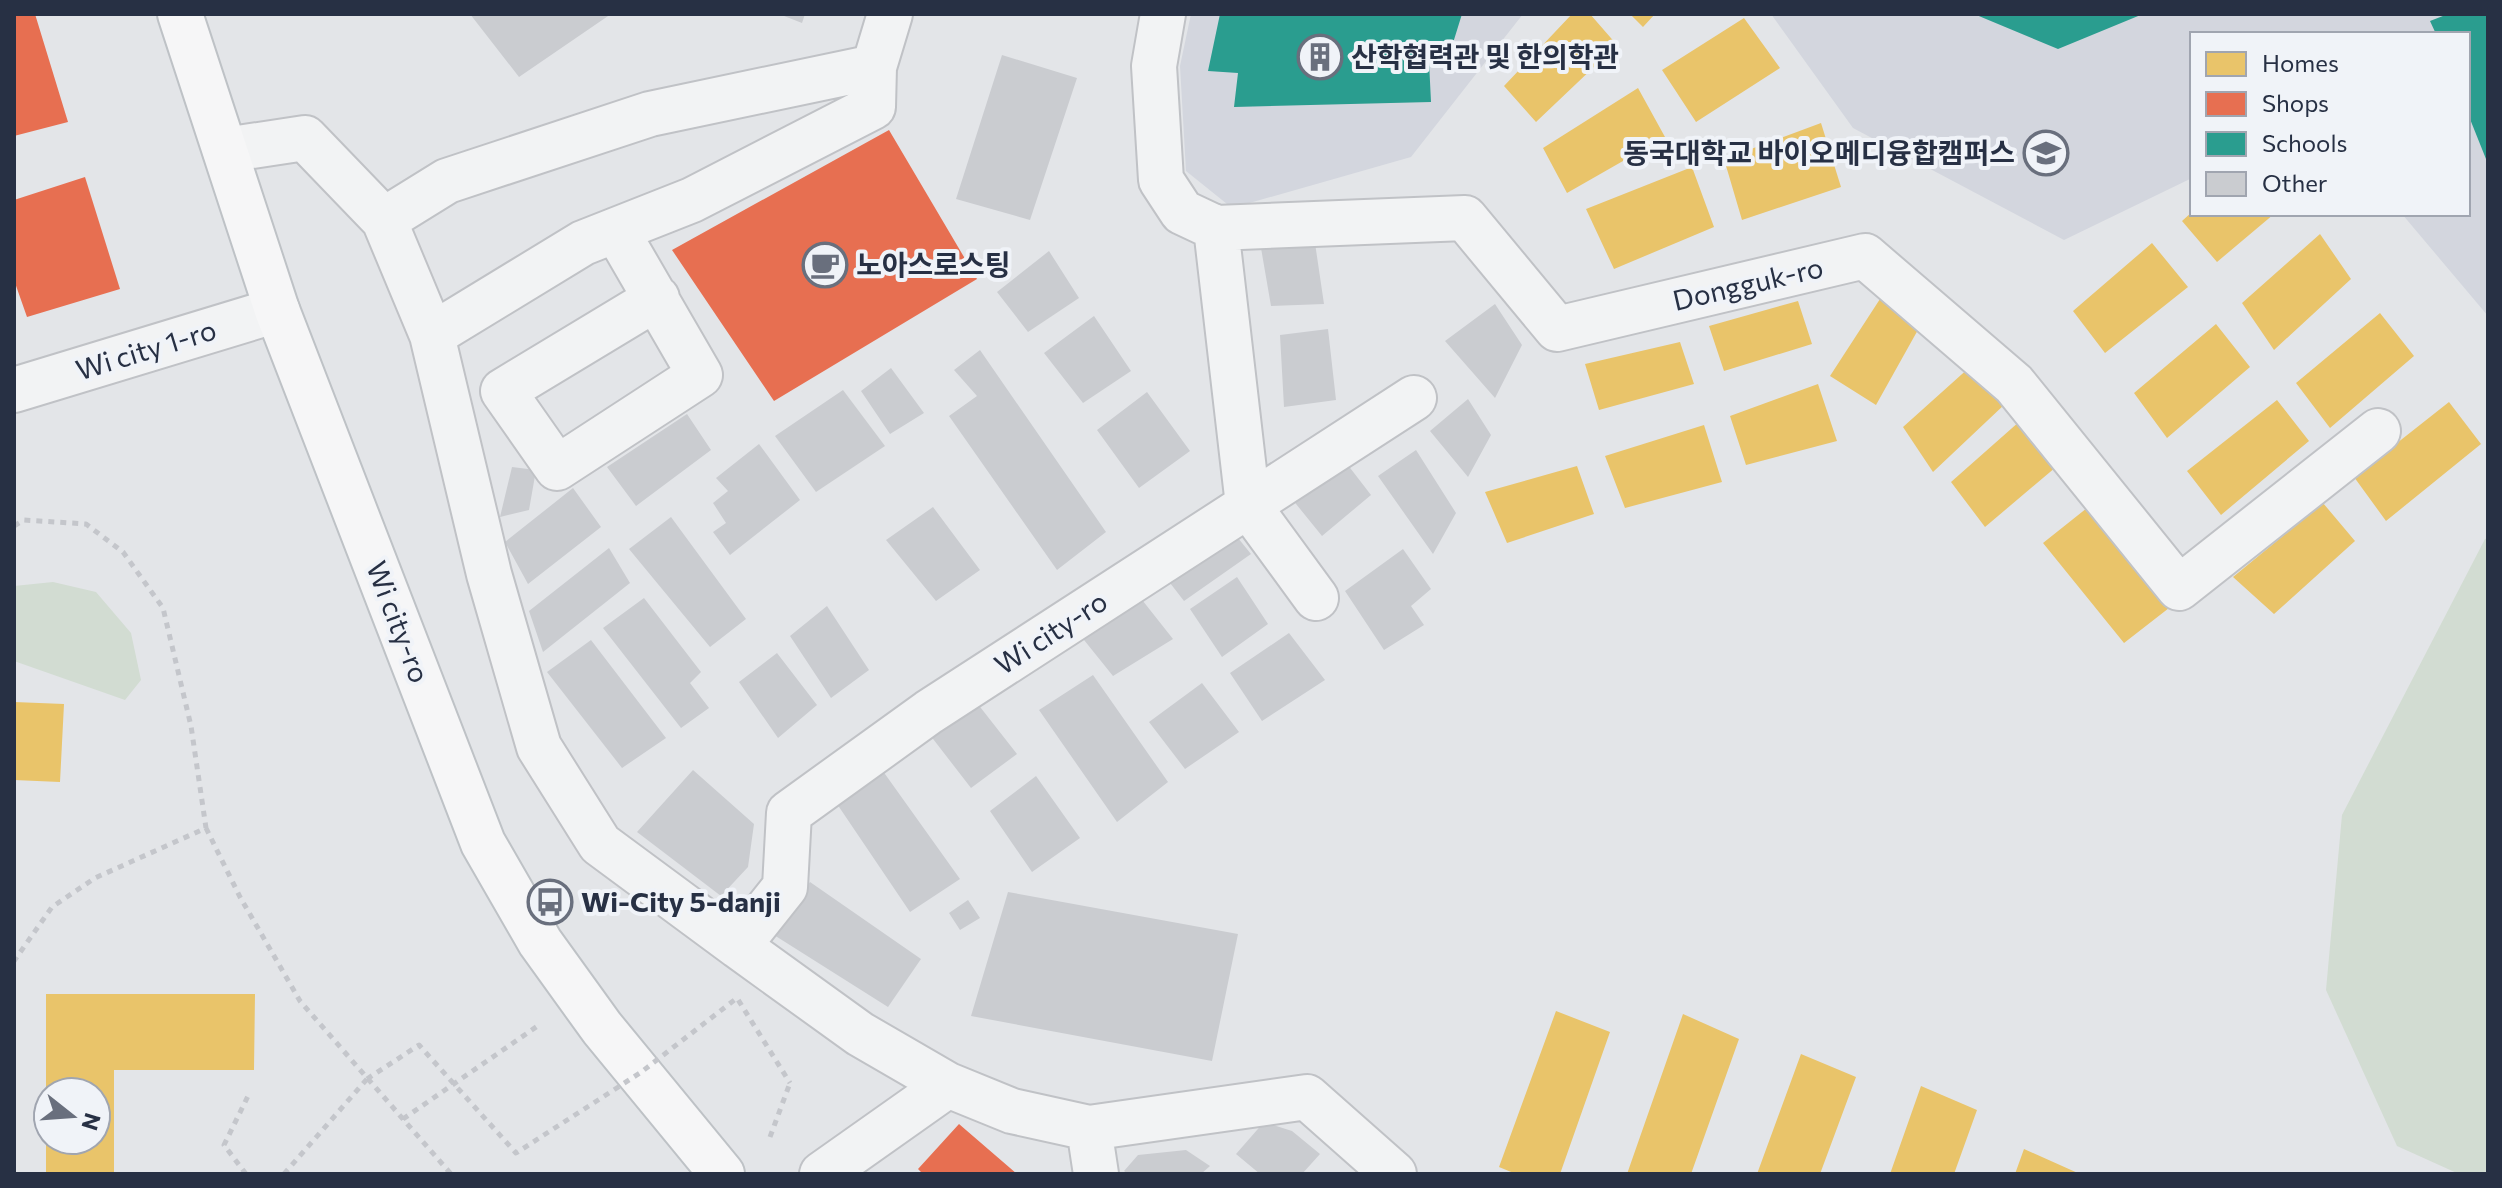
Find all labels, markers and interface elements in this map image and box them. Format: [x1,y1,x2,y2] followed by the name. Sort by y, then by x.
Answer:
[2190,32,2470,216] legend
[1296,33,1344,81] building icon: 산학협력관 및 한의학관
[1351,39,1619,73] place label: 산학협력관 및 한의학관
[2262,48,2339,77] text: Homes
[2262,88,2329,117] text: Shops
[2262,128,2347,157] text: Schools
[2022,129,2070,177] school or university icon: 동국대학교 바이오메디융합캠퍼스
[1623,135,2015,169] place label: 동국대학교 바이오메디융합캠퍼스
[2262,168,2328,197] text: Other
[801,241,849,289] cafe icon: 노아스로스팅
[856,247,1011,281] place label: 노아스로스팅
[1669,249,1826,317] street label: Dongguk-ro
[72,312,220,386] street label: Wi city 1-ro
[360,556,438,687] street label: Wi city-ro
[988,583,1113,681] street label: Wi city-ro
[526,878,574,926] bus stop icon: Wi-City 5-danji
[581,884,781,918] place label: Wi-City 5-danji
[32,1076,112,1156] north arrow
[76,1110,107,1134] text: N

